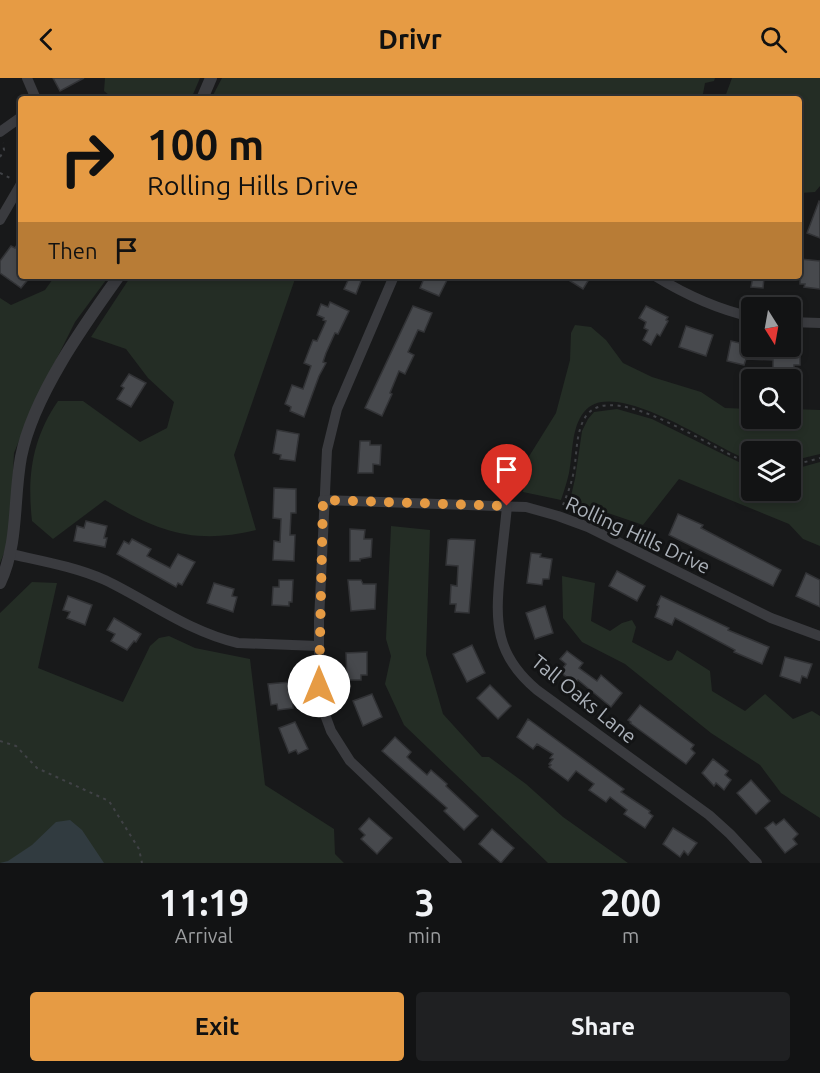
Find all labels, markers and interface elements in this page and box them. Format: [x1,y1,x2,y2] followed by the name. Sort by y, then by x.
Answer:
[30,23,63,56] icon: back
[757,23,790,56] icon: search
[378,24,442,54] text: Drivr
[48,120,126,198] icon: right
[147,121,264,168] text: 100 m
[147,170,359,200] text: Rolling Hills Drive
[110,234,143,267] icon: arrive
[48,238,98,263] text: Then
[741,297,801,357] north arrow
[741,297,801,501] map controls
[741,369,801,429] button: search
[741,441,801,501] button: layers
[481,444,532,506] pin
[490,453,523,486] icon: arrive
[562,491,714,578] street label: Rolling Hills Drive
[527,649,641,748] street label: Tall Oaks Lane
[287,654,351,718] position arrow
[159,882,249,923] text: 11:19
[414,882,435,923] text: 3
[600,882,661,923] text: 200
[175,924,233,947] text: Arrival
[408,924,441,947] text: min
[622,924,639,947] text: m
[30,992,404,1061] button: Exit
[416,992,790,1061] button: Share

